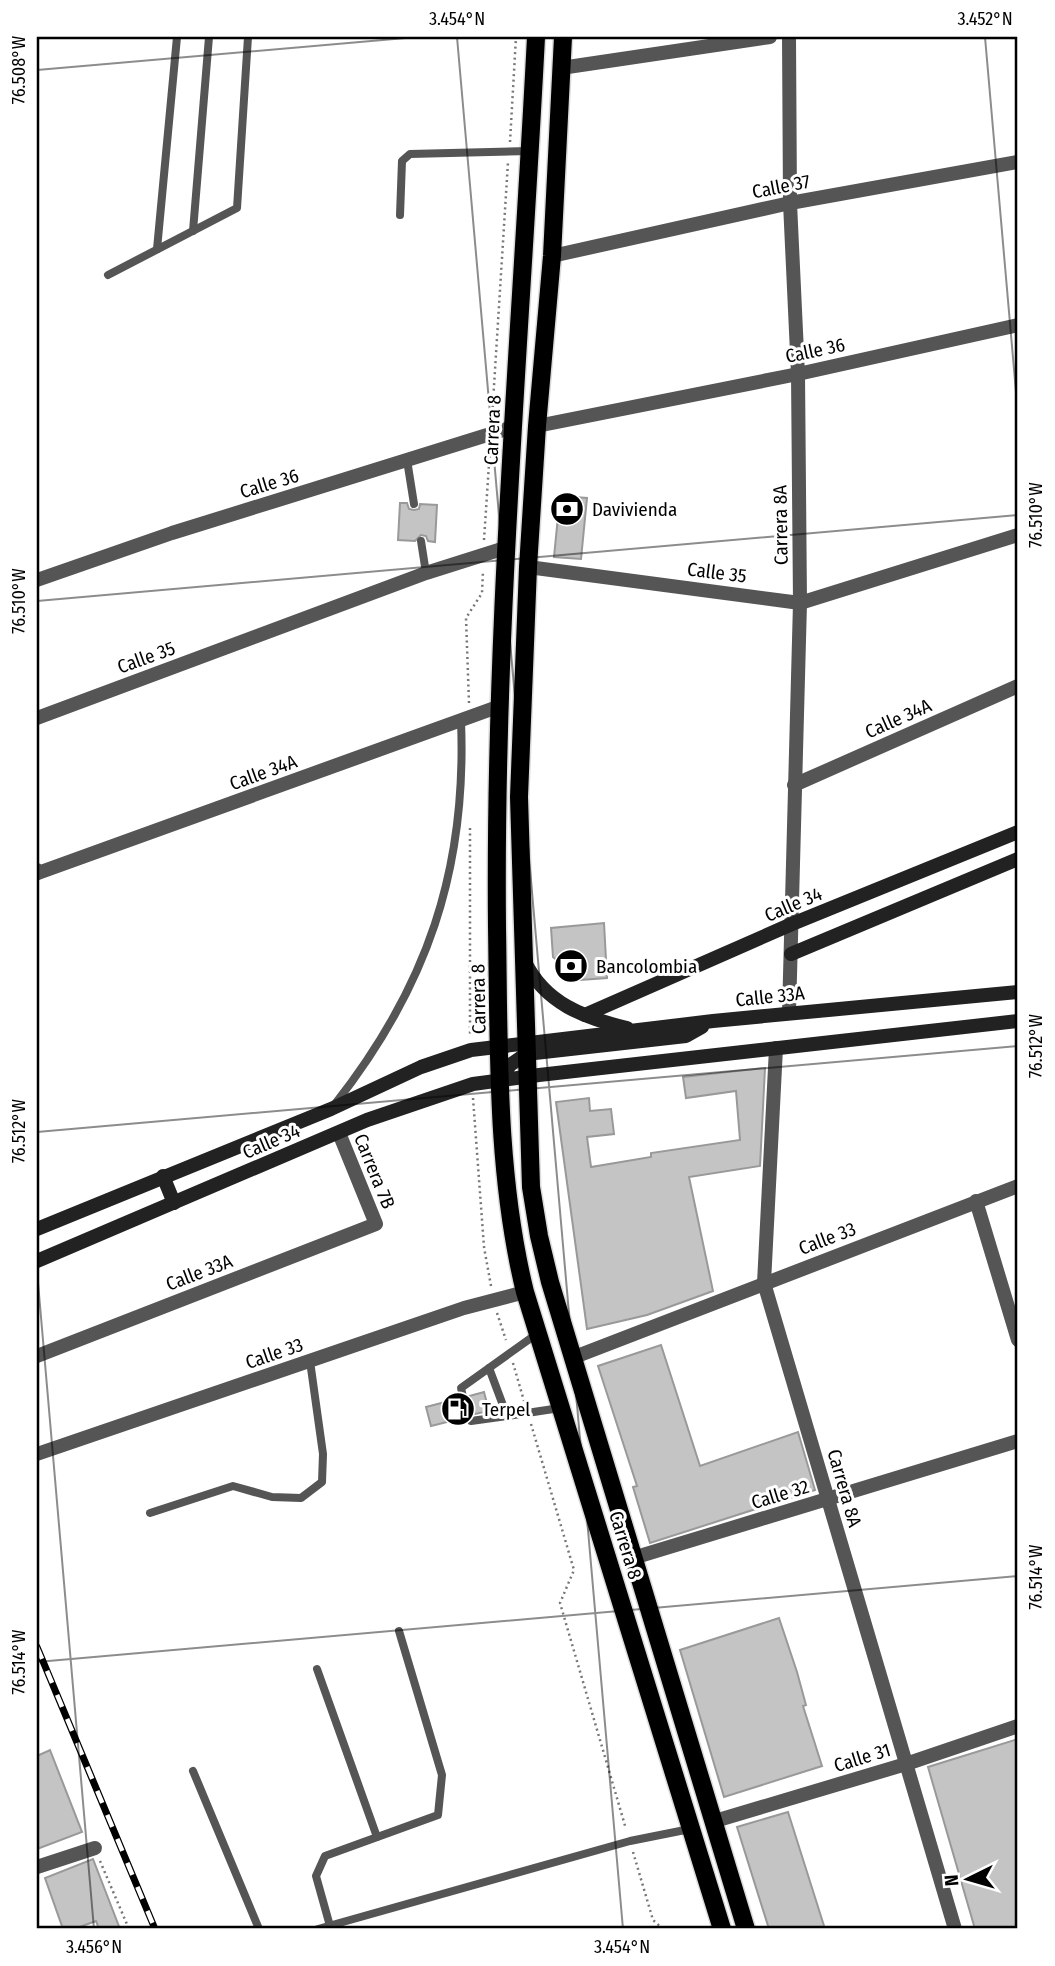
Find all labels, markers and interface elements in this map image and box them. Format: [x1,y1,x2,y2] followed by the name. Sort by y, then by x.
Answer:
[429,8,485,30] text: 3.454°N
[957,8,1013,30] text: 3.452°N
[8,35,30,104] text: 76.508°W
[750,170,812,203] street label: Calle 37
[783,333,847,368] street label: Calle 36
[479,394,506,466] street label: Carrera 8
[237,464,301,503] street label: Calle 36
[1025,482,1047,548] text: 76.510°W
[768,485,793,565] street label: Carrera 8A
[548,490,586,528] bank icon: Davivienda
[592,498,677,521] place label: Davivienda
[686,557,748,588] street label: Calle 35
[8,568,30,634] text: 76.510°W
[114,636,178,678] street label: Calle 35
[862,694,935,743] street label: Calle 34A
[226,750,300,795] street label: Calle 34A
[761,882,825,927] street label: Calle 34
[552,947,590,985] bank icon: Bancolombia
[596,955,697,978] place label: Bancolombia
[466,964,491,1034] street label: Carrera 8
[734,981,806,1012] street label: Calle 33A
[1025,1013,1047,1078] text: 76.512°W
[8,1098,30,1163] text: 76.512°W
[239,1119,303,1164] street label: Calle 34
[349,1130,400,1212] street label: Carrera 7B
[795,1217,859,1260] street label: Calle 33
[163,1249,236,1296] street label: Calle 33A
[242,1333,306,1374] street label: Calle 33
[439,1390,477,1428] fuel station icon: Terpel
[482,1398,530,1421] place label: Terpel
[822,1446,867,1530] street label: Carrera 8A
[748,1475,812,1514] street label: Calle 32
[604,1508,647,1582] street label: Carrera 8
[1025,1544,1047,1609] text: 76.514°W
[8,1629,30,1694] text: 76.514°W
[831,1738,893,1777] street label: Calle 31
[932,1843,1002,1913] north arrow
[940,1874,964,1887] text: N
[66,1936,122,1958] text: 3.456°N
[594,1936,650,1958] text: 3.454°N

